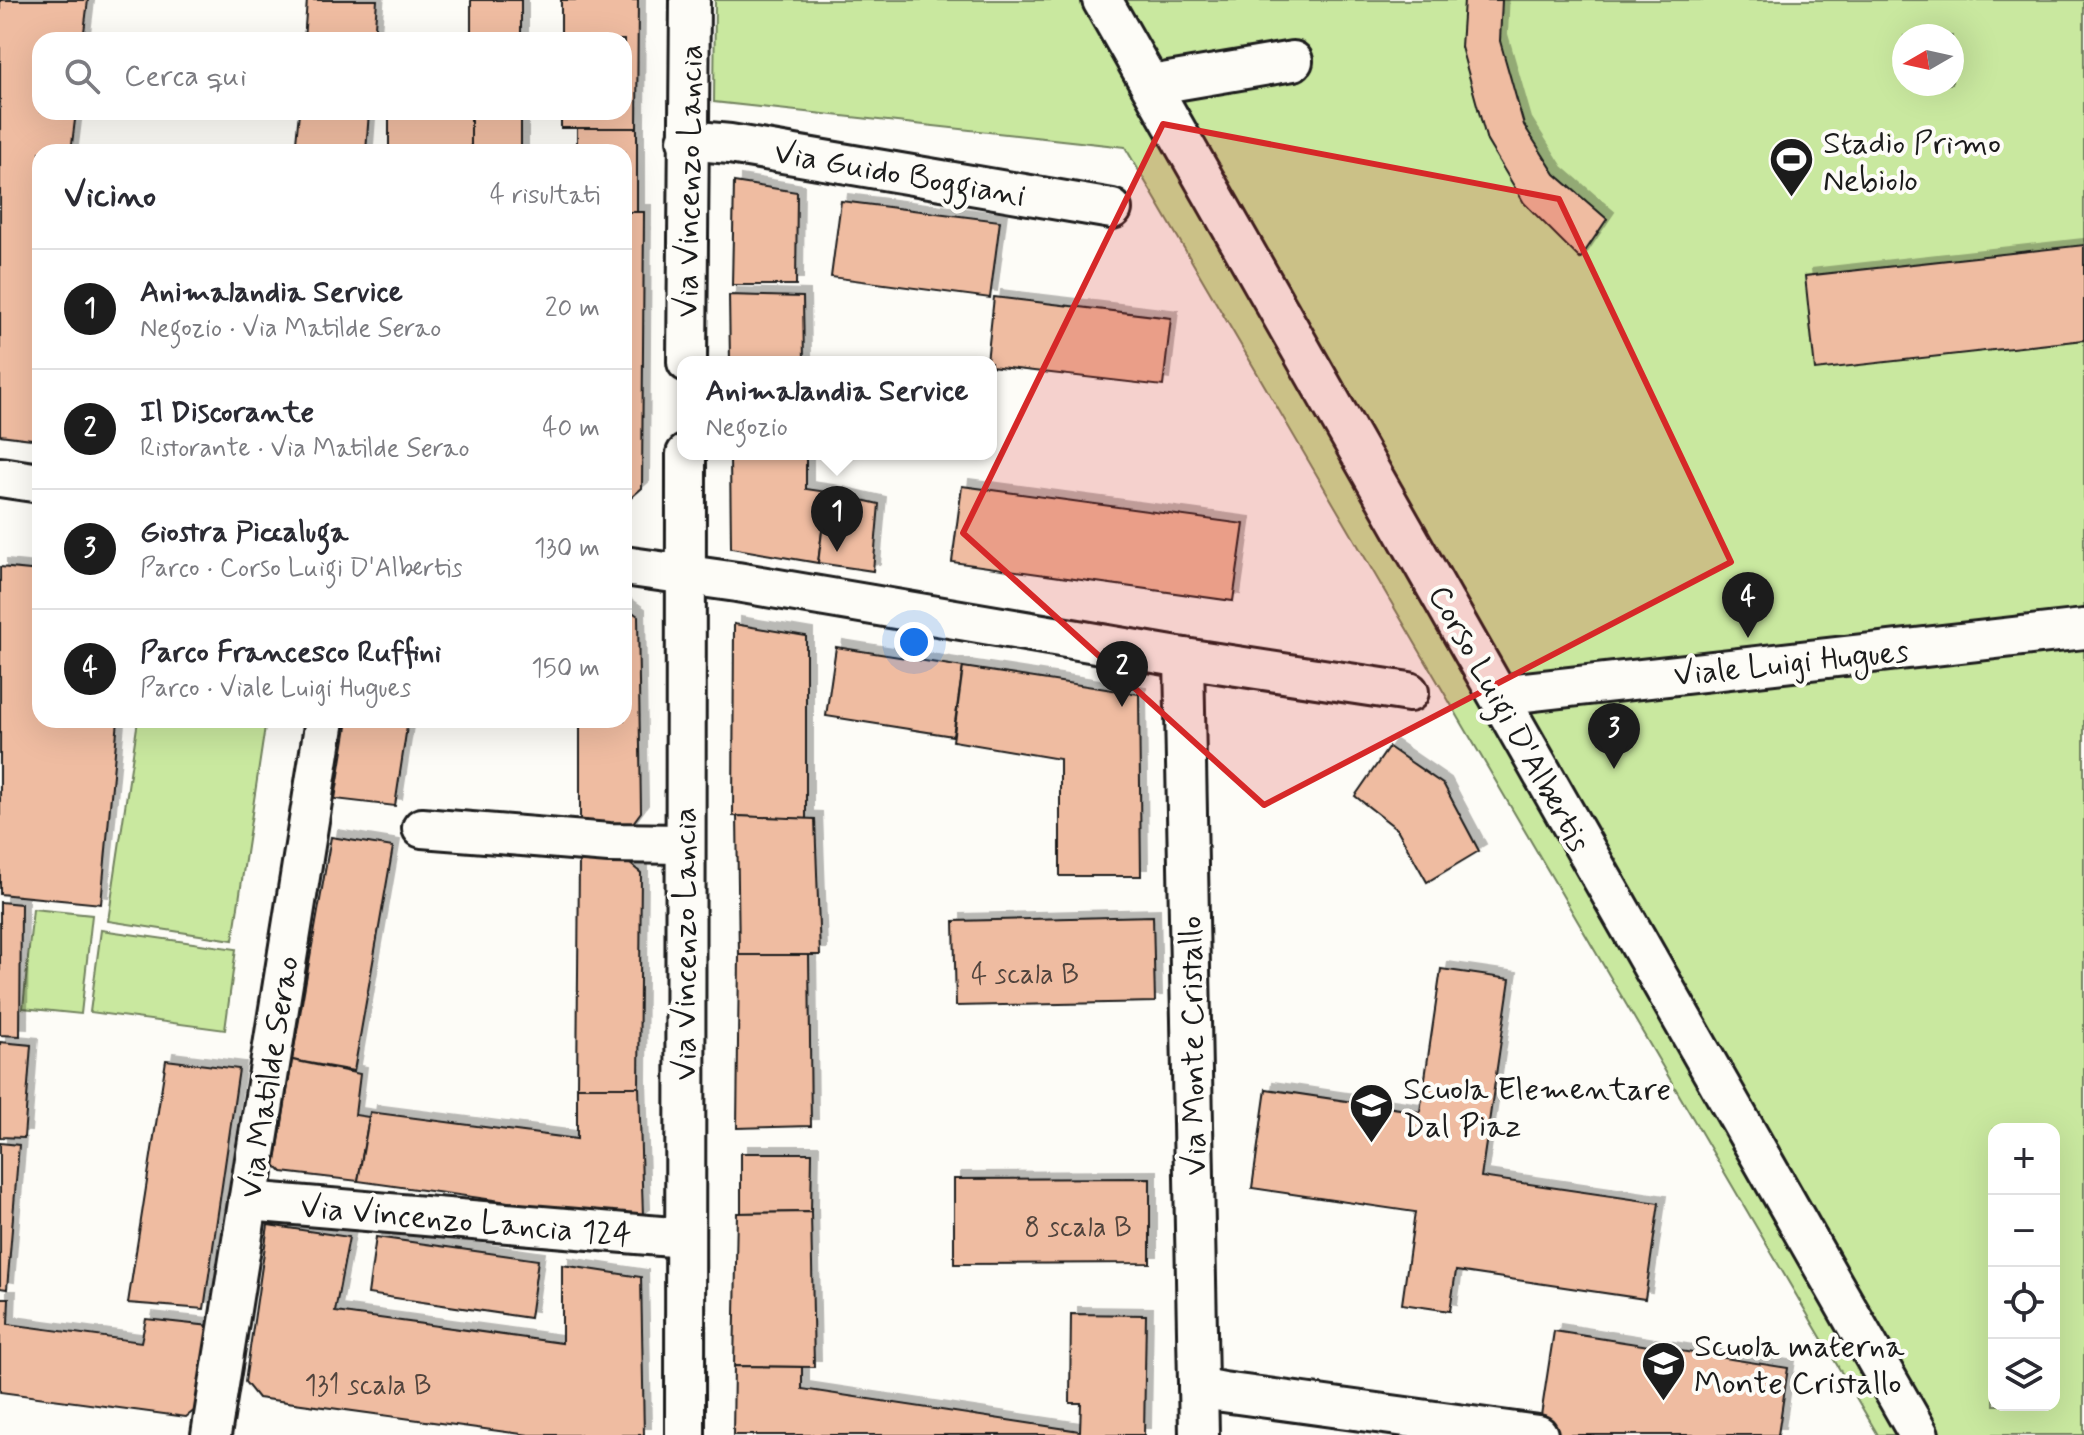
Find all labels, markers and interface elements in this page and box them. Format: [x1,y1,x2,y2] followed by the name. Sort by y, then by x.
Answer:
[1892,24,1964,96] north arrow
[32,32,632,120] search box
[667,44,713,318] street label: Via Vincenzo Lancia
[60,54,104,98] icon: search
[124,57,247,96] text: Cerca qui
[1823,123,2001,202] place label: Stadio Primo Nebiolo
[770,132,1029,221] street label: Via Guido Boggiani
[1768,136,1816,199] sports icon: Stadio Primo Nebiolo
[64,174,156,219] text: Vicino
[490,179,600,213] text: 4 risultati
[140,273,403,312] text: Animalandia Service
[84,292,96,326] text: 1
[545,292,600,326] text: 20 m
[140,312,441,346] text: Negozio · Via Matilde Serao
[677,356,997,460] popup
[706,372,968,411] text: Animalandia Service
[140,393,314,432] text: Il Discorante
[706,411,788,445] text: Negozio
[84,412,96,446] text: 2
[542,412,600,446] text: 40 m
[140,432,470,466] text: Ristorante · Via Matilde Serao
[811,486,863,552] pin: 1
[140,513,348,552] text: Giostra Piccaluga
[84,532,96,566] text: 3
[534,532,600,566] text: 130 m
[140,552,462,586] text: Parco · Corso Luigi D'Albertis
[1722,572,1774,638] pin: 4
[1415,578,1599,861] street label: Corso Luigi D'Albertis
[894,622,934,662] your location
[1672,631,1911,699] street label: Viale Luigi Hugues
[140,633,441,672] text: Parco Francesco Ruffini
[1096,641,1148,707] pin: 2
[82,652,98,686] text: 4
[531,652,600,686] text: 150 m
[140,672,411,706] text: Parco · Viale Luigi Hugues
[1588,703,1640,769] pin: 3
[665,807,707,1081] street label: Via Vincenzo Lancia
[1171,916,1217,1176] street label: Via Monte Cristallo
[230,953,310,1202] street label: Via Matilde Serao
[971,957,1079,994] house number: 4 scala B
[1403,1069,1671,1148] place label: Scuola Elementare Dal Piaz
[1348,1082,1396,1145] school or university icon: Scuola Elementare Dal Piaz
[1988,1123,2060,1411] map controls
[1988,1123,2060,1195] button: +
[298,1187,633,1257] street label: Via Vincenzo Lancia 124
[1988,1195,2060,1267] button: −
[1024,1210,1132,1247] house number: 8 scala B
[1988,1267,2060,1339] button: locate
[1694,1326,1905,1405] place label: Scuola materna Monte Cristallo
[1639,1339,1687,1402] school or university icon: Scuola materna Monte Cristallo
[1988,1339,2060,1411] button: layers
[305,1368,431,1405] house number: 131 scala B

